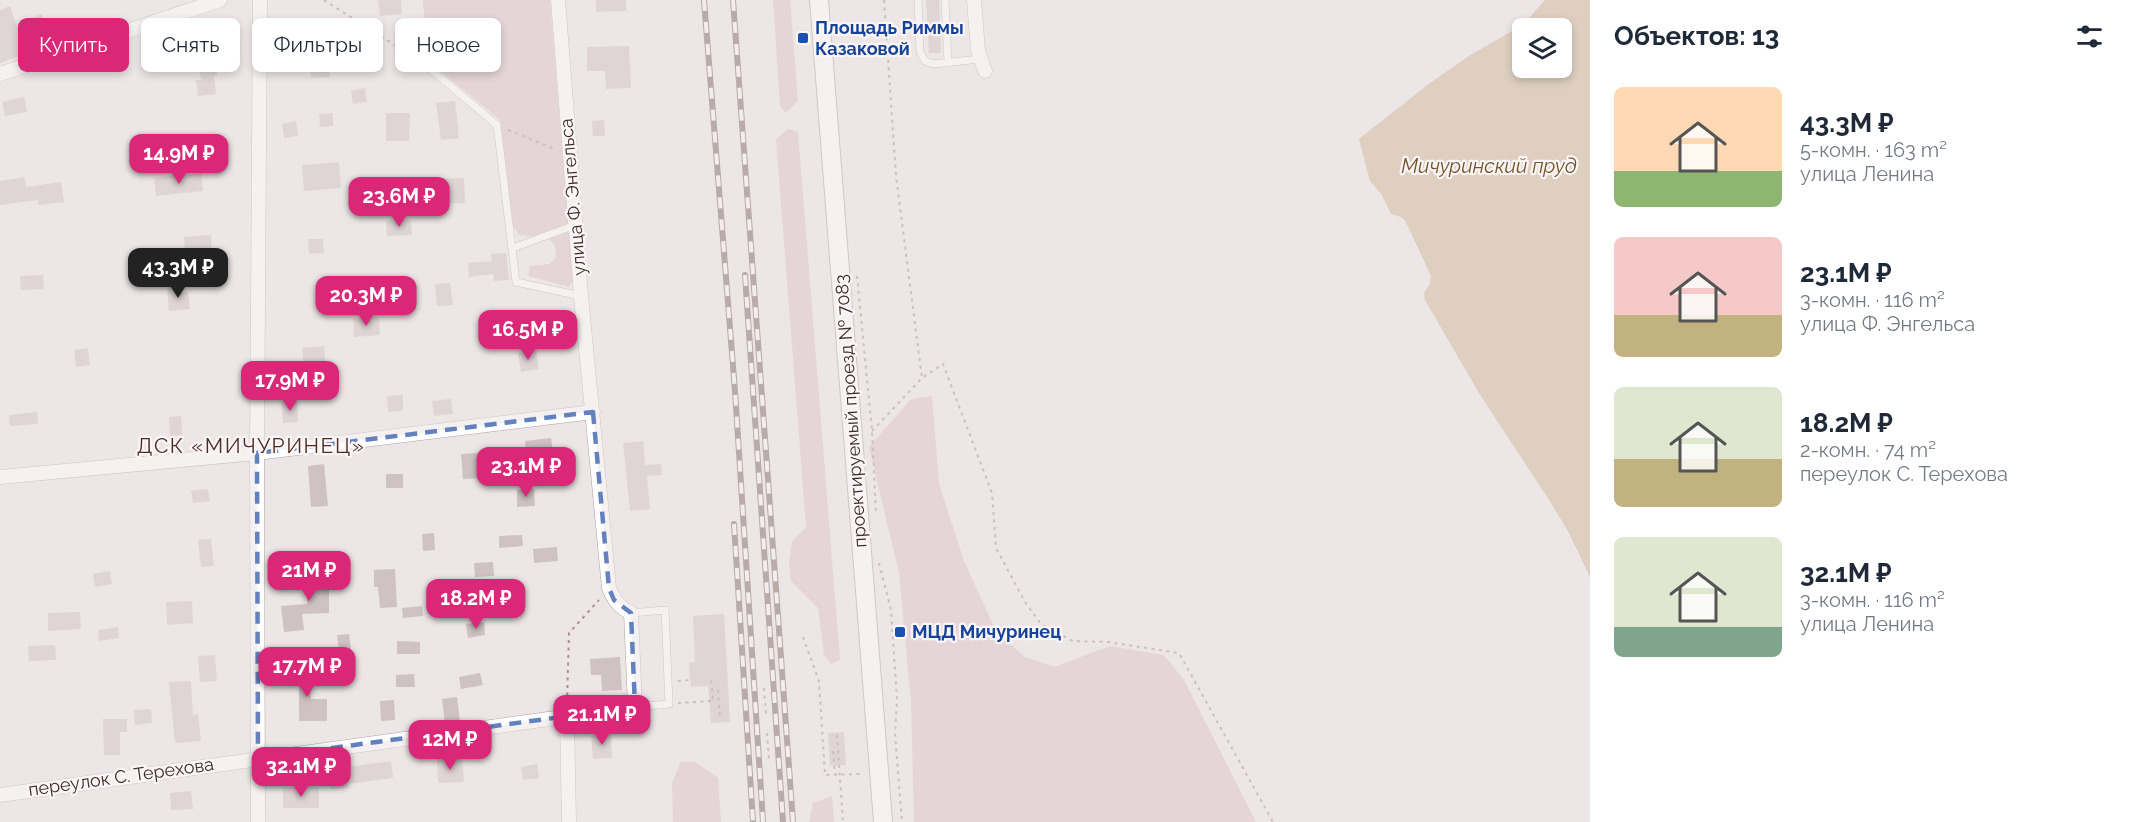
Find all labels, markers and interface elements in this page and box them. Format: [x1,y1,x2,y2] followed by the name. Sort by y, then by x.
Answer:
[815,17,964,59] place label: Площадь Риммы Казаковой
[18,18,129,72] chip: Купить
[141,18,240,72] chip: Снять
[252,18,383,72] chip: Фильтры
[395,18,501,72] chip: Новое
[1512,18,1572,78] map controls
[1512,18,1572,78] button: layers
[2073,20,2106,53] icon: filters
[1614,21,1779,51] text: Объектов: 13
[796,31,810,45] marker: Площадь Риммы Казаковой
[1800,108,1894,138] text: 43.3M ₽
[1662,111,1734,183] icon: home
[555,118,590,276] street label: улица Ф. Энгельса
[124,134,234,185] pin: 14.9M ₽
[1800,138,1947,162] text: 5-комн. · 163 m²
[143,141,215,165] text: 14.9M ₽
[1401,154,1577,178] water label: Мичуринский пруд
[1800,162,1934,186] text: улица Ленина
[344,177,454,228] pin: 23.6M ₽
[363,184,435,208] text: 23.6M ₽
[123,248,233,299] pin: 43.3M ₽
[142,255,214,279] text: 43.3M ₽
[1800,258,1892,288] text: 23.1M ₽
[1662,261,1734,333] icon: home
[830,274,871,548] street label: проектируемый проезд № 7083
[311,276,421,327] pin: 20.3M ₽
[330,283,402,307] text: 20.3M ₽
[1800,288,1945,312] text: 3-комн. · 116 m²
[473,310,583,361] pin: 16.5M ₽
[1800,312,1975,336] text: улица Ф. Энгельса
[492,317,564,341] text: 16.5M ₽
[235,361,345,412] pin: 17.9M ₽
[255,368,325,392] text: 17.9M ₽
[1800,408,1893,438] text: 18.2M ₽
[1662,411,1734,483] icon: home
[137,433,365,458] district label: ДСК «МИЧУРИНЕЦ»
[1800,438,1936,462] text: 2-комн. · 74 m²
[471,447,581,498] pin: 23.1M ₽
[491,454,561,478] text: 23.1M ₽
[1800,462,2008,486] text: переулок С. Терехова
[267,551,351,602] pin: 21M ₽
[282,558,336,582] text: 21M ₽
[1800,558,1892,588] text: 32.1M ₽
[1662,561,1734,633] icon: home
[421,579,531,630] pin: 18.2M ₽
[440,586,512,610] text: 18.2M ₽
[1800,588,1945,612] text: 3-комн. · 116 m²
[1800,612,1934,636] text: улица Ленина
[912,621,1061,642] place label: МЦД Мичуринец
[893,625,907,639] marker: МЦД Мичуринец
[252,647,362,698] pin: 17.7M ₽
[272,654,342,678] text: 17.7M ₽
[547,695,657,746] pin: 21.1M ₽
[567,702,637,726] text: 21.1M ₽
[408,720,492,771] pin: 12M ₽
[423,727,477,751] text: 12M ₽
[246,747,356,798] pin: 32.1M ₽
[27,753,215,800] street label: переулок С. Терехова
[266,754,336,778] text: 32.1M ₽

